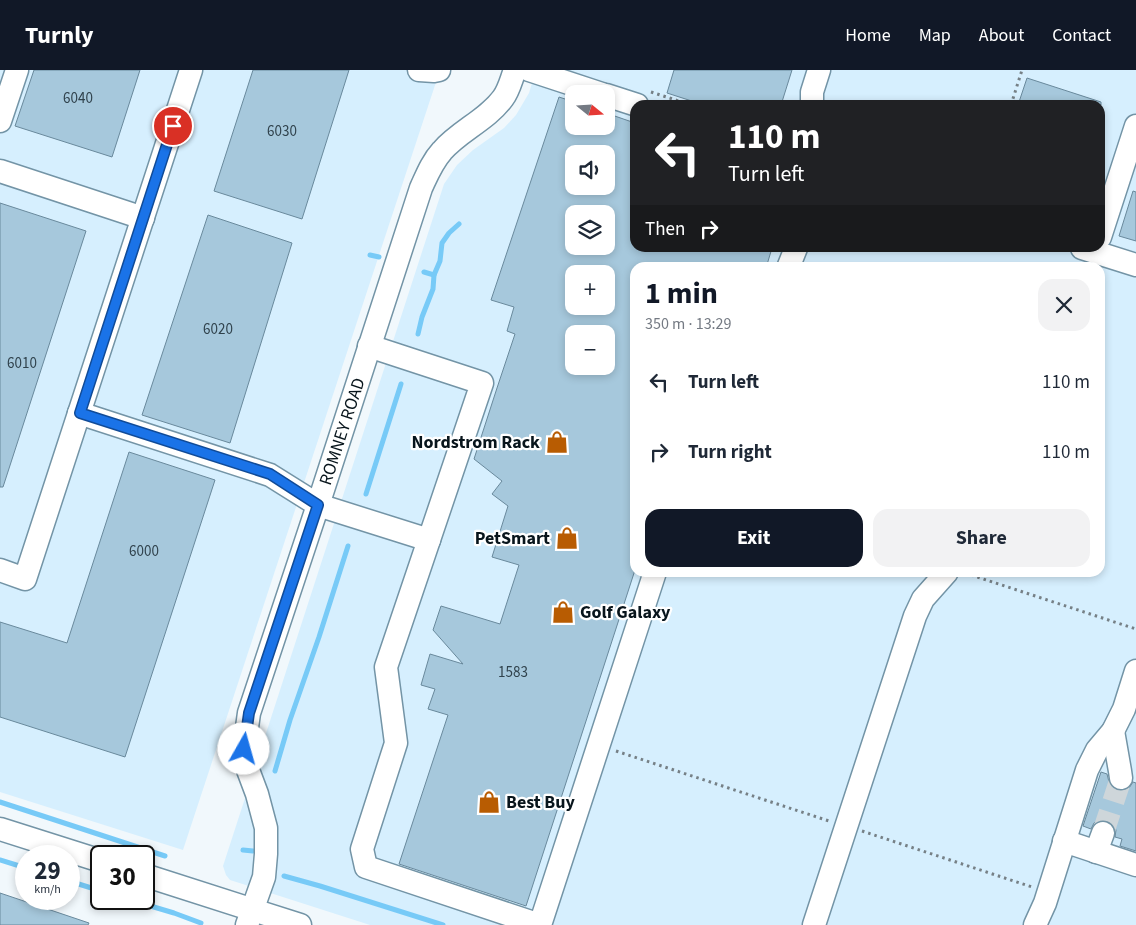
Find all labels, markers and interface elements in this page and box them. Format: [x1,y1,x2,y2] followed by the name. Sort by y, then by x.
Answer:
[25,18,94,53] text: Turnly
[845,23,891,48] text: Home
[919,23,951,48] text: Map
[979,23,1024,48] text: About
[1052,23,1111,48] text: Contact
[565,85,615,135] north arrow
[565,85,615,375] map controls
[63,88,93,109] house number: 6040
[152,105,194,147] pin
[159,112,187,140] icon: arrive
[728,112,820,162] text: 110 m
[645,120,710,185] icon: left
[267,121,297,142] house number: 6030
[565,145,615,195] button: sound
[728,158,804,190] text: Turn left
[565,205,615,255] button: layers
[695,215,723,243] icon: right
[645,216,685,243] text: Then
[565,265,615,315] button: +
[645,272,718,315] text: 1 min
[1038,279,1090,331] button: close
[645,313,732,335] text: 350 m · 13:29
[203,319,233,340] house number: 6020
[565,325,615,375] button: −
[7,353,37,374] house number: 6010
[645,368,673,396] icon: left
[688,369,759,396] text: Turn left
[1042,369,1090,396] text: 110 m
[313,375,371,489] street label: ROMNEY ROAD
[544,429,570,455] shop icon: Nordstrom Rack
[412,430,540,455] place label: Nordstrom Rack
[645,438,673,466] icon: right
[688,439,772,466] text: Turn right
[1042,439,1090,466] text: 110 m
[645,509,863,567] button: Exit
[873,509,1090,567] button: Share
[554,525,580,551] shop icon: PetSmart
[475,526,550,551] place label: PetSmart
[129,541,159,562] house number: 6000
[550,599,576,625] shop icon: Golf Galaxy
[580,600,671,625] place label: Golf Galaxy
[498,662,528,683] house number: 1583
[217,722,269,774] position arrow
[476,789,502,815] shop icon: Best Buy
[506,790,575,815] place label: Best Buy
[90,845,155,910] speed limit sign: 30
[34,853,61,889] text: 29
[34,881,61,898] text: km/h

